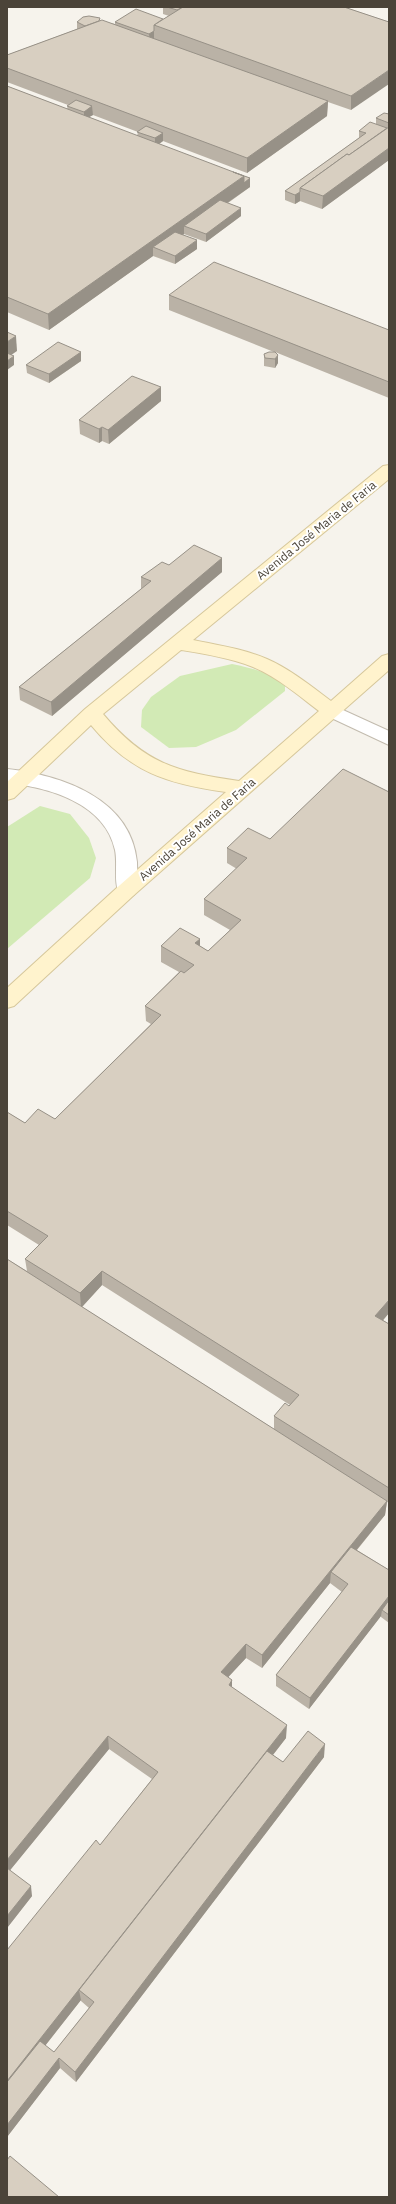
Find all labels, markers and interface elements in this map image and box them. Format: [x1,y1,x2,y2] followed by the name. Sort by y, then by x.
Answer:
[253,477,379,583] street label: Avenida José Maria de Faria
[136,774,259,884] street label: Avenida José Maria de Faria

